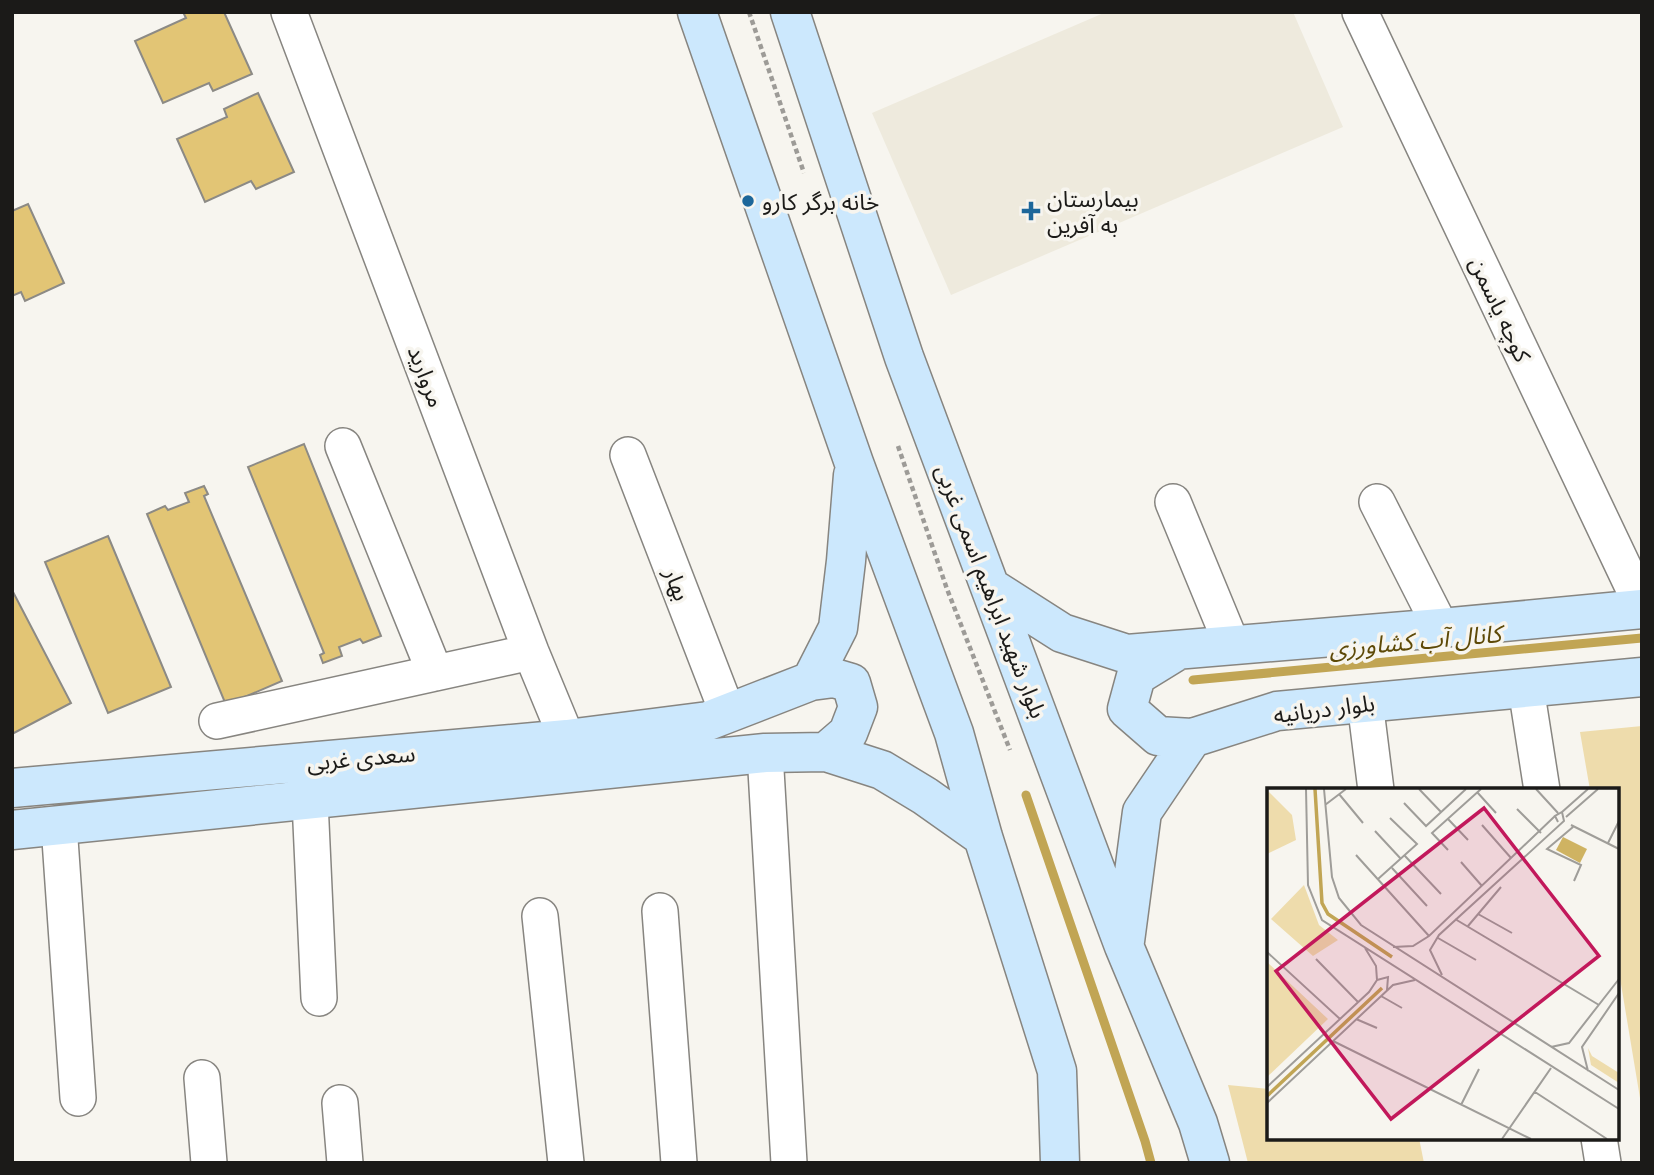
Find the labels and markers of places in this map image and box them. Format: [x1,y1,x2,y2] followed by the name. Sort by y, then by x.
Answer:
[1047,182,1139,240] place label: بیمارستان به آفرین
[762,185,879,217] place label: خانه برگر کارو
[740,193,756,209] marker: خانه برگر کارو
[1021,201,1041,221] marker: بیمارستان به آفرین

